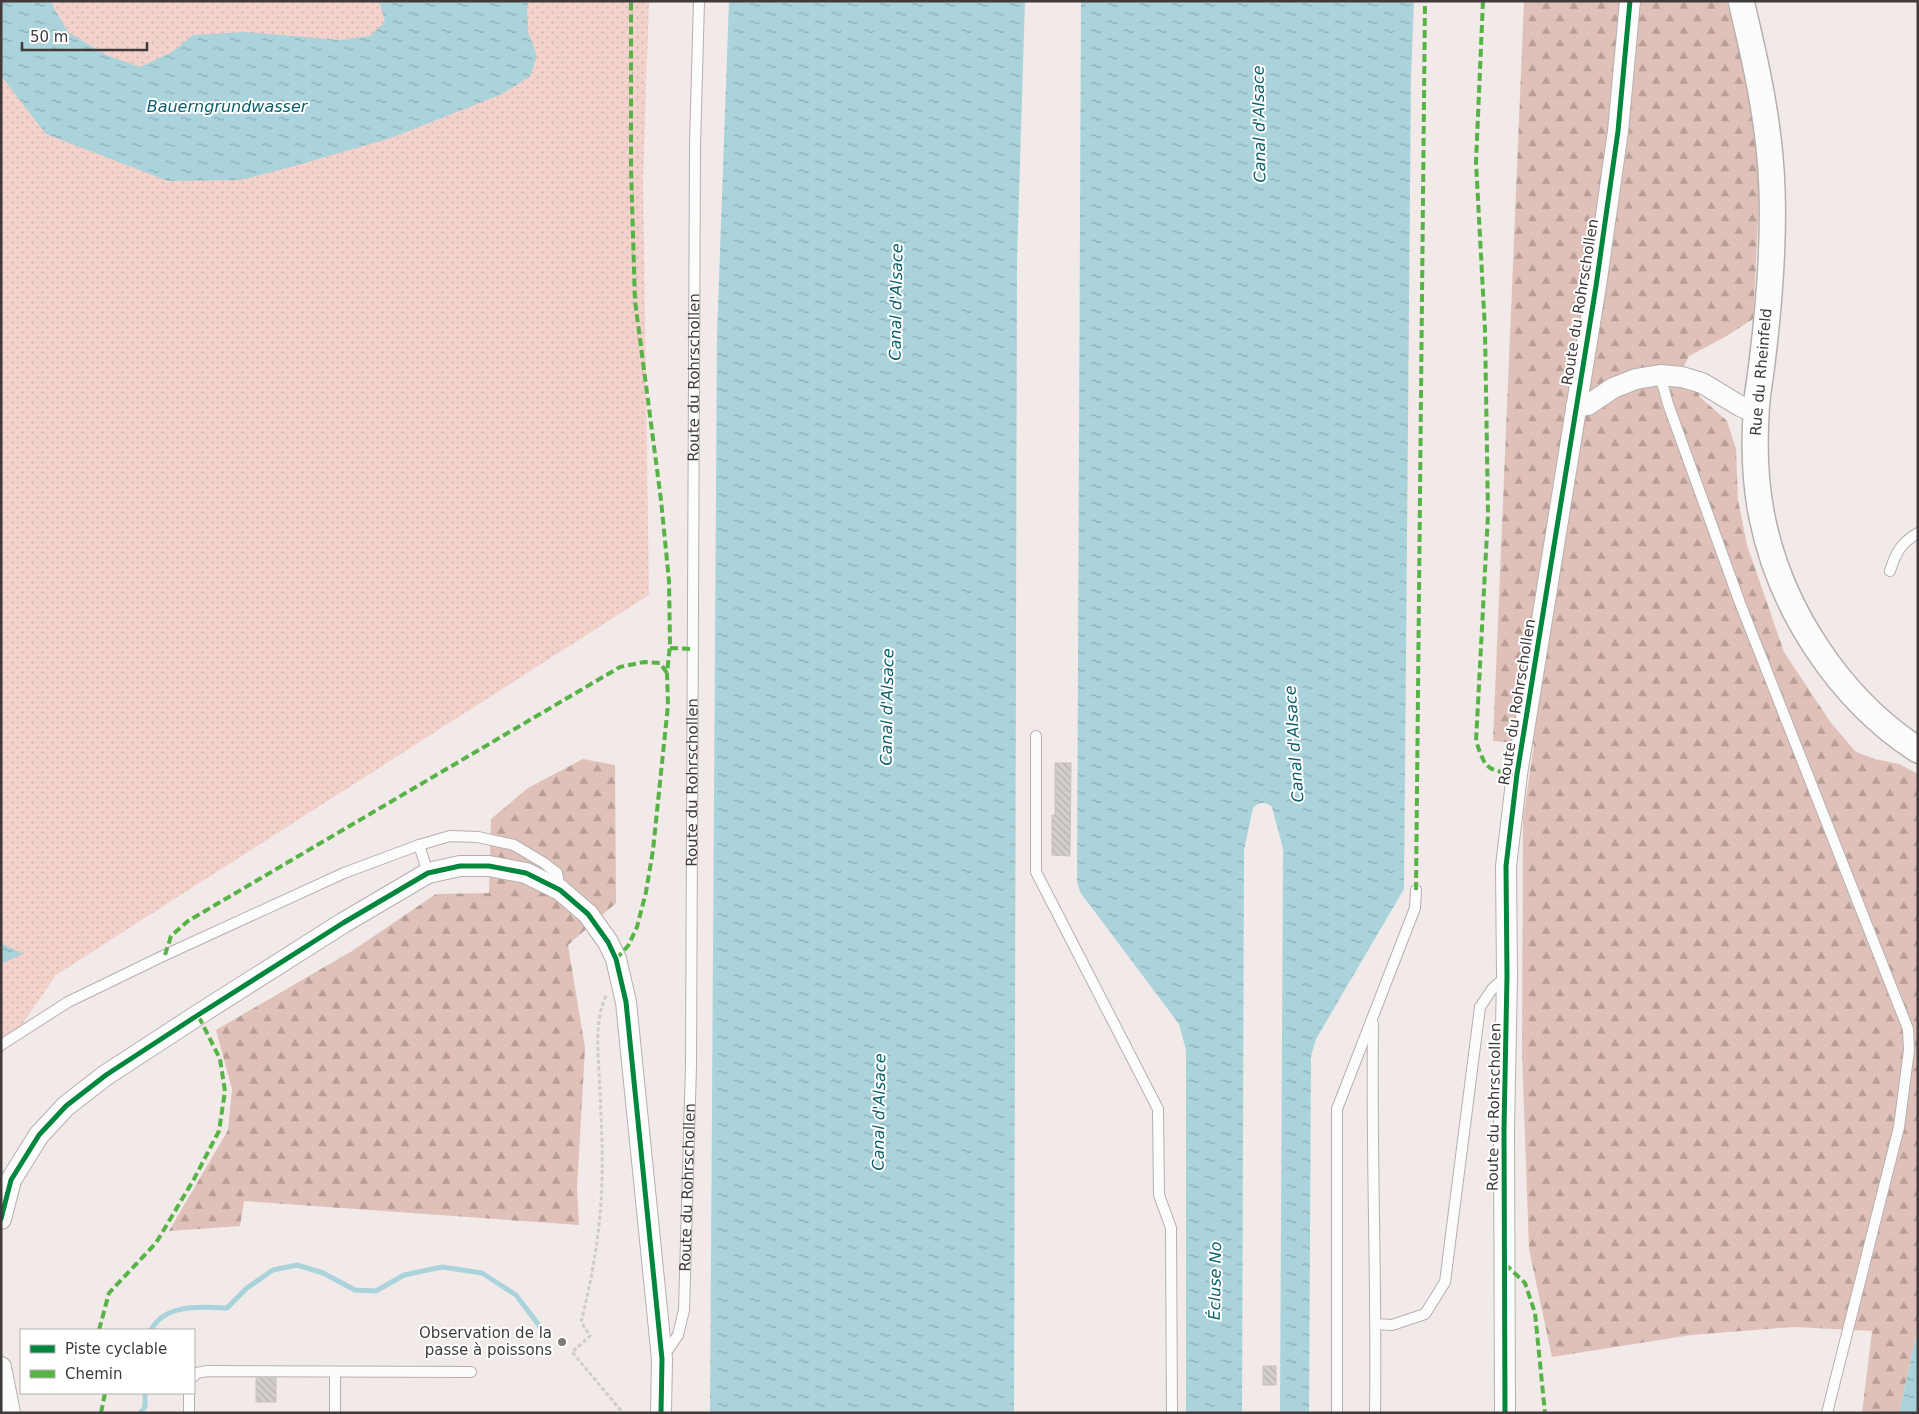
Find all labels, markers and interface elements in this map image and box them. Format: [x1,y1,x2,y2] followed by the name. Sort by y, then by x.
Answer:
[22,20,148,52] scale bar
[30,28,68,46] text: 50 m
[1248,65,1270,183] water label: Canal d'Alsace
[147,97,309,116] water label: Bauerngrundwasser
[1558,217,1602,387] street label: Route du Rohrschollen
[885,243,907,361] water label: Canal d'Alsace
[685,293,703,462] street label: Route du Rohrschollen
[1746,307,1776,437] street label: Rue du Rheinfeld
[1495,617,1539,787] street label: Route du Rohrschollen
[876,648,898,766] water label: Canal d'Alsace
[1280,685,1308,803] water label: Canal d'Alsace
[683,698,702,867] street label: Route du Rohrschollen
[1484,1023,1504,1191] street label: Route du Rohrschollen
[868,1053,890,1171] water label: Canal d'Alsace
[676,1103,699,1272] street label: Route du Rohrschollen
[1205,1241,1225,1320] water label: Écluse No
[419,1324,552,1359] place label: Observation de la passe à poissons
[20,1329,195,1394] legend
[556,1336,568,1348] marker: Observation de la passe à poissons
[65,1340,167,1358] text: Piste cyclable
[65,1365,123,1383] text: Chemin

